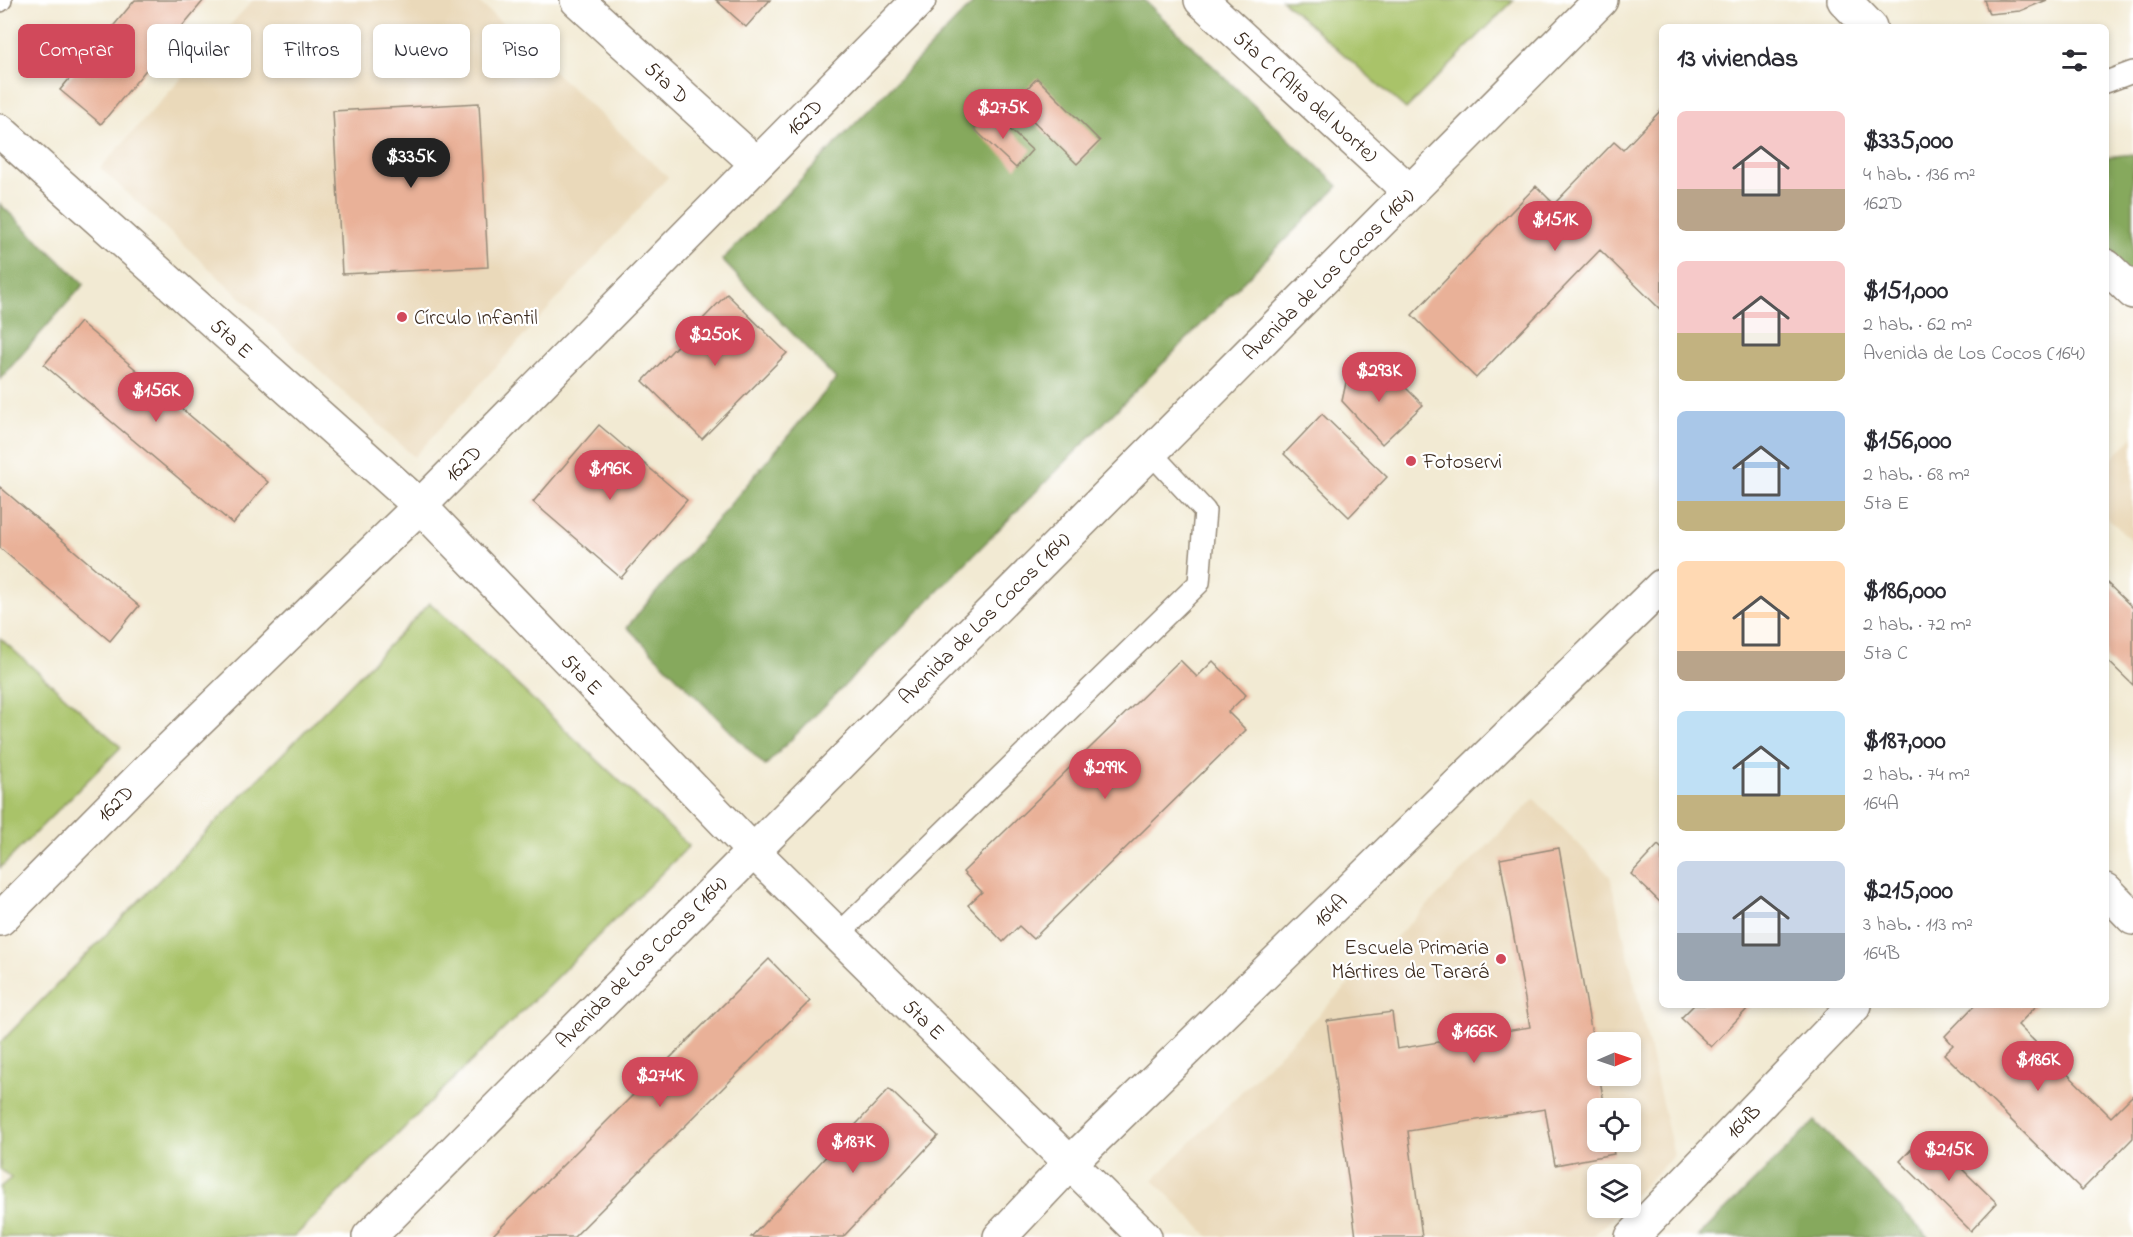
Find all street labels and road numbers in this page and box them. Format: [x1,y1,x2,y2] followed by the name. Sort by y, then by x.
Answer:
[1226,24,1384,171] street label: 5ta C (Alta del Norte)
[637,55,695,112] street label: 5ta D
[780,93,831,144] street label: 162D
[1236,182,1422,368] street label: Avenida de Los Cocos (164)
[203,312,259,367] street label: 5ta E
[439,439,490,490] street label: 162D
[892,526,1078,712] street label: Avenida de Los Cocos (164)
[553,648,608,703] street label: 5ta E
[91,779,142,830] street label: 162D
[549,870,735,1056] street label: Avenida de Los Cocos (164)
[1307,888,1355,935] street label: 164A
[895,993,950,1048] street label: 5ta E
[1720,1098,1769,1147] street label: 164B

